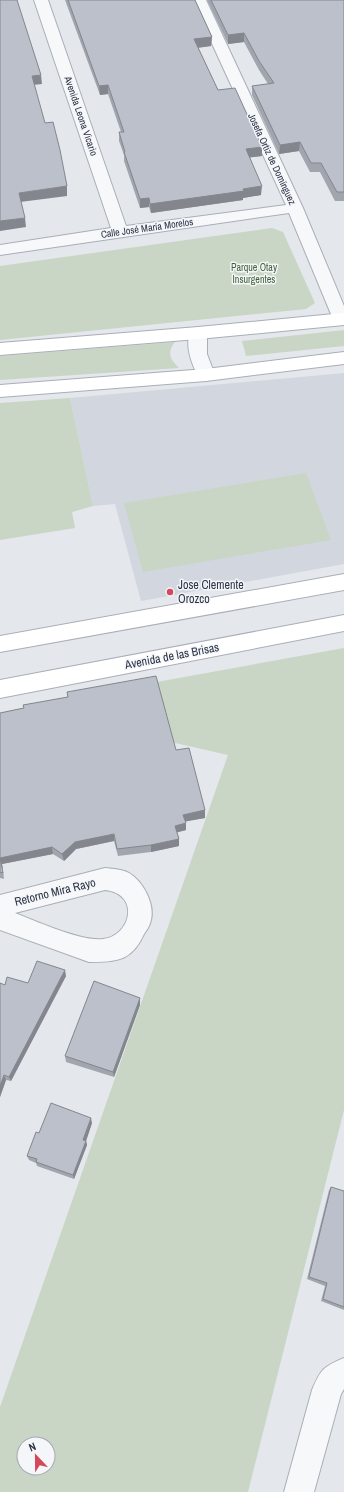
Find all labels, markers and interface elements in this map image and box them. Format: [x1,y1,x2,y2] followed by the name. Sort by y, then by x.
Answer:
[61,74,101,158] street label: Avenida Leona Vicario
[245,111,299,207] street label: Josefa Ortiz de Domínguez
[100,215,194,241] street label: Calle José María Morelos
[231,261,278,286] park label: Parque Otay Insurgentes
[178,577,244,607] place label: Jose Clemente Orozco
[165,587,175,597] marker: Jose Clemente Orozco
[123,639,221,673] street label: Avenida de las Brisas
[13,874,97,910] street label: Retorno Mira Rayo
[16,1436,56,1476] north arrow
[27,1439,38,1454] text: N

